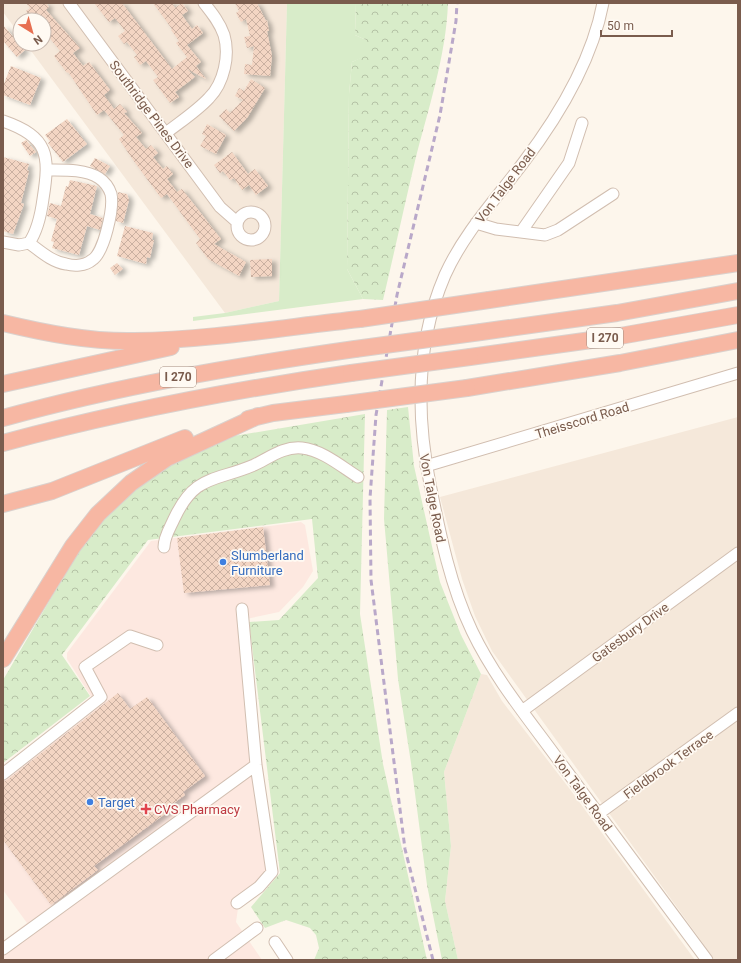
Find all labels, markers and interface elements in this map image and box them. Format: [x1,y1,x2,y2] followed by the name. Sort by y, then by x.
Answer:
[12,12,52,52] north arrow
[601,12,672,38] scale bar
[607,19,634,33] text: 50 m
[31,32,45,47] text: N
[106,58,197,171] street label: Southridge Pines Drive
[472,145,538,226] street label: Von Talge Road
[587,328,623,348] road number: I 270
[160,367,196,387] road number: I 270
[533,399,631,442] street label: Theisscord Road
[417,452,448,544] street label: Von Talge Road
[231,548,304,578] place label: Slumberland Furniture
[218,557,228,567] marker: Slumberland Furniture
[589,599,672,665] street label: Gatesbury Drive
[621,727,716,802] street label: Fieldbrook Terrace
[550,752,615,834] street label: Von Talge Road
[98,795,135,810] place label: Target
[85,797,95,807] marker: Target
[154,802,240,817] place label: CVS Pharmacy
[141,804,151,814] marker: CVS Pharmacy

